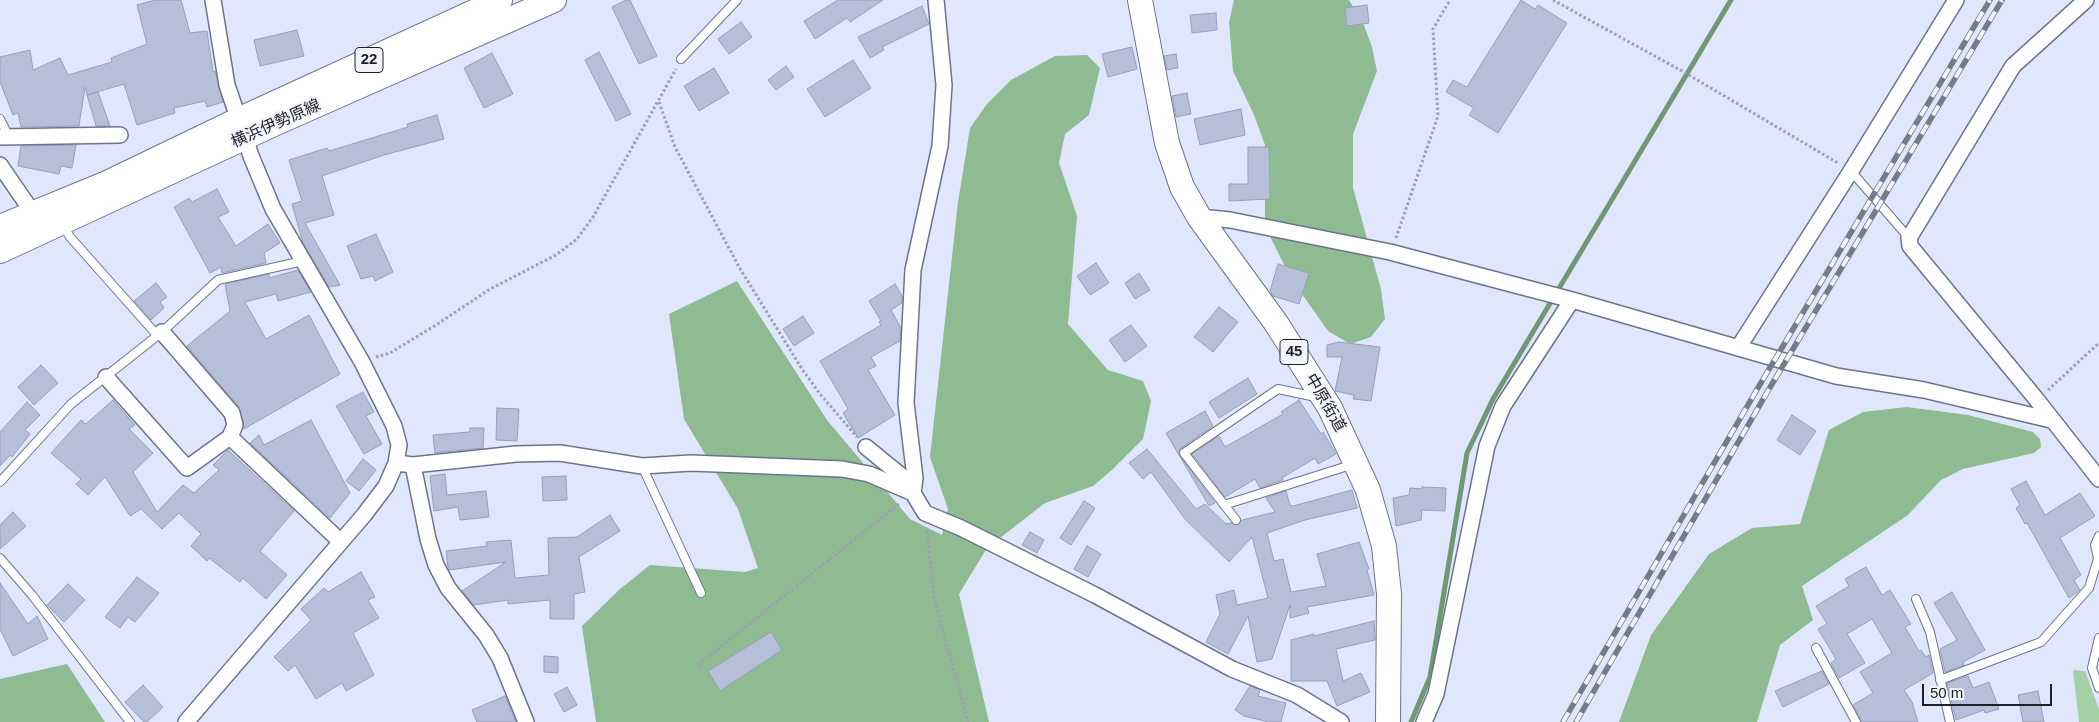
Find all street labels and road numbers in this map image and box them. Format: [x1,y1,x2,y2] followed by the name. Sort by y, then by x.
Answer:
[355,48,383,72] road number: 22
[228,96,324,152] street label: 横浜伊勢原線
[1280,340,1308,364] road number: 45
[1301,370,1349,436] street label: 中原街道

